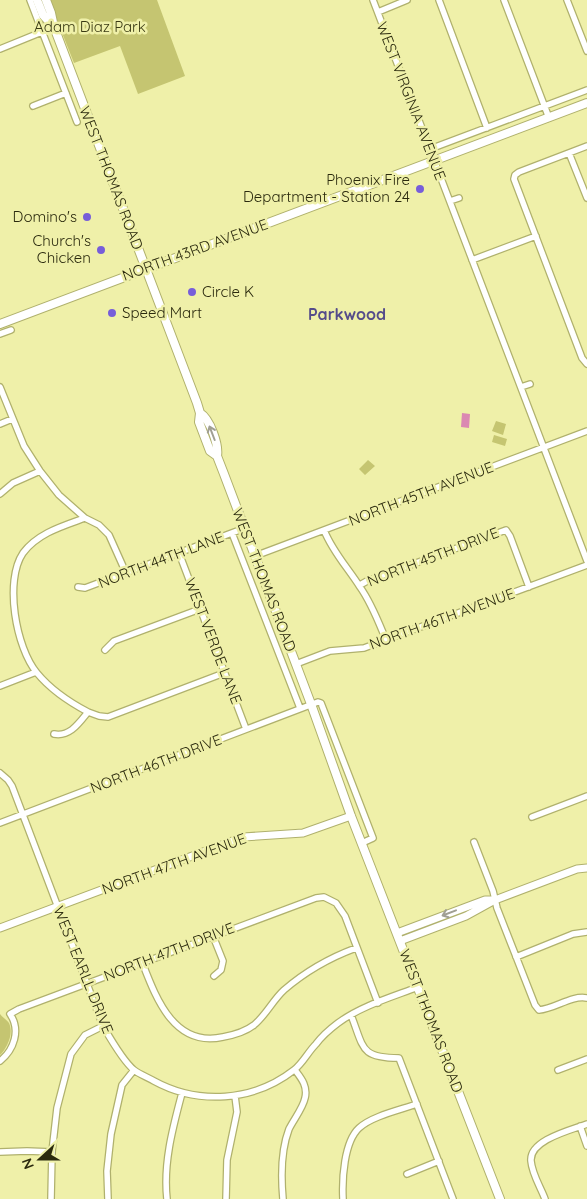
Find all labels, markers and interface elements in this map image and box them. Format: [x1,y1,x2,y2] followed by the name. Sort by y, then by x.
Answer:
[34,17,146,36] park label: Adam Diaz Park
[373,19,450,183] street label: WEST VIRGINIA AVENUE
[75,103,148,253] street label: WEST THOMAS ROAD
[243,170,410,206] place label: Phoenix Fire Department - Station 24
[414,183,426,195] marker: Phoenix Fire Department - Station 24
[12,207,77,226] place label: Domino's
[81,211,93,223] marker: Domino's
[119,214,270,285] street label: NORTH 43RD AVENUE
[32,231,91,267] place label: Church's Chicken
[95,244,107,256] marker: Church's Chicken
[202,282,254,301] place label: Circle K
[186,286,198,298] marker: Circle K
[122,303,202,322] place label: Speed Mart
[308,304,386,324] district label: Parkwood
[106,307,118,319] marker: Speed Mart
[207,426,216,441] one-way arrow
[346,457,496,530] street label: NORTH 45TH AVENUE
[228,505,301,655] street label: WEST THOMAS ROAD
[364,523,501,590] street label: NORTH 45TH DRIVE
[95,527,226,592] street label: NORTH 44TH LANE
[181,575,246,707] street label: WEST VERDE LANE
[367,583,517,654] street label: NORTH 46TH AVENUE
[87,730,224,797] street label: NORTH 46TH DRIVE
[99,829,249,898] street label: NORTH 47TH AVENUE
[49,903,118,1036] street label: WEST EARLL DRIVE
[441,909,457,918] one-way arrow
[101,918,237,985] street label: NORTH 47TH DRIVE
[395,946,468,1096] street label: WEST THOMAS ROAD
[15,1134,65,1184] north arrow
[18,1156,38,1172] text: N

